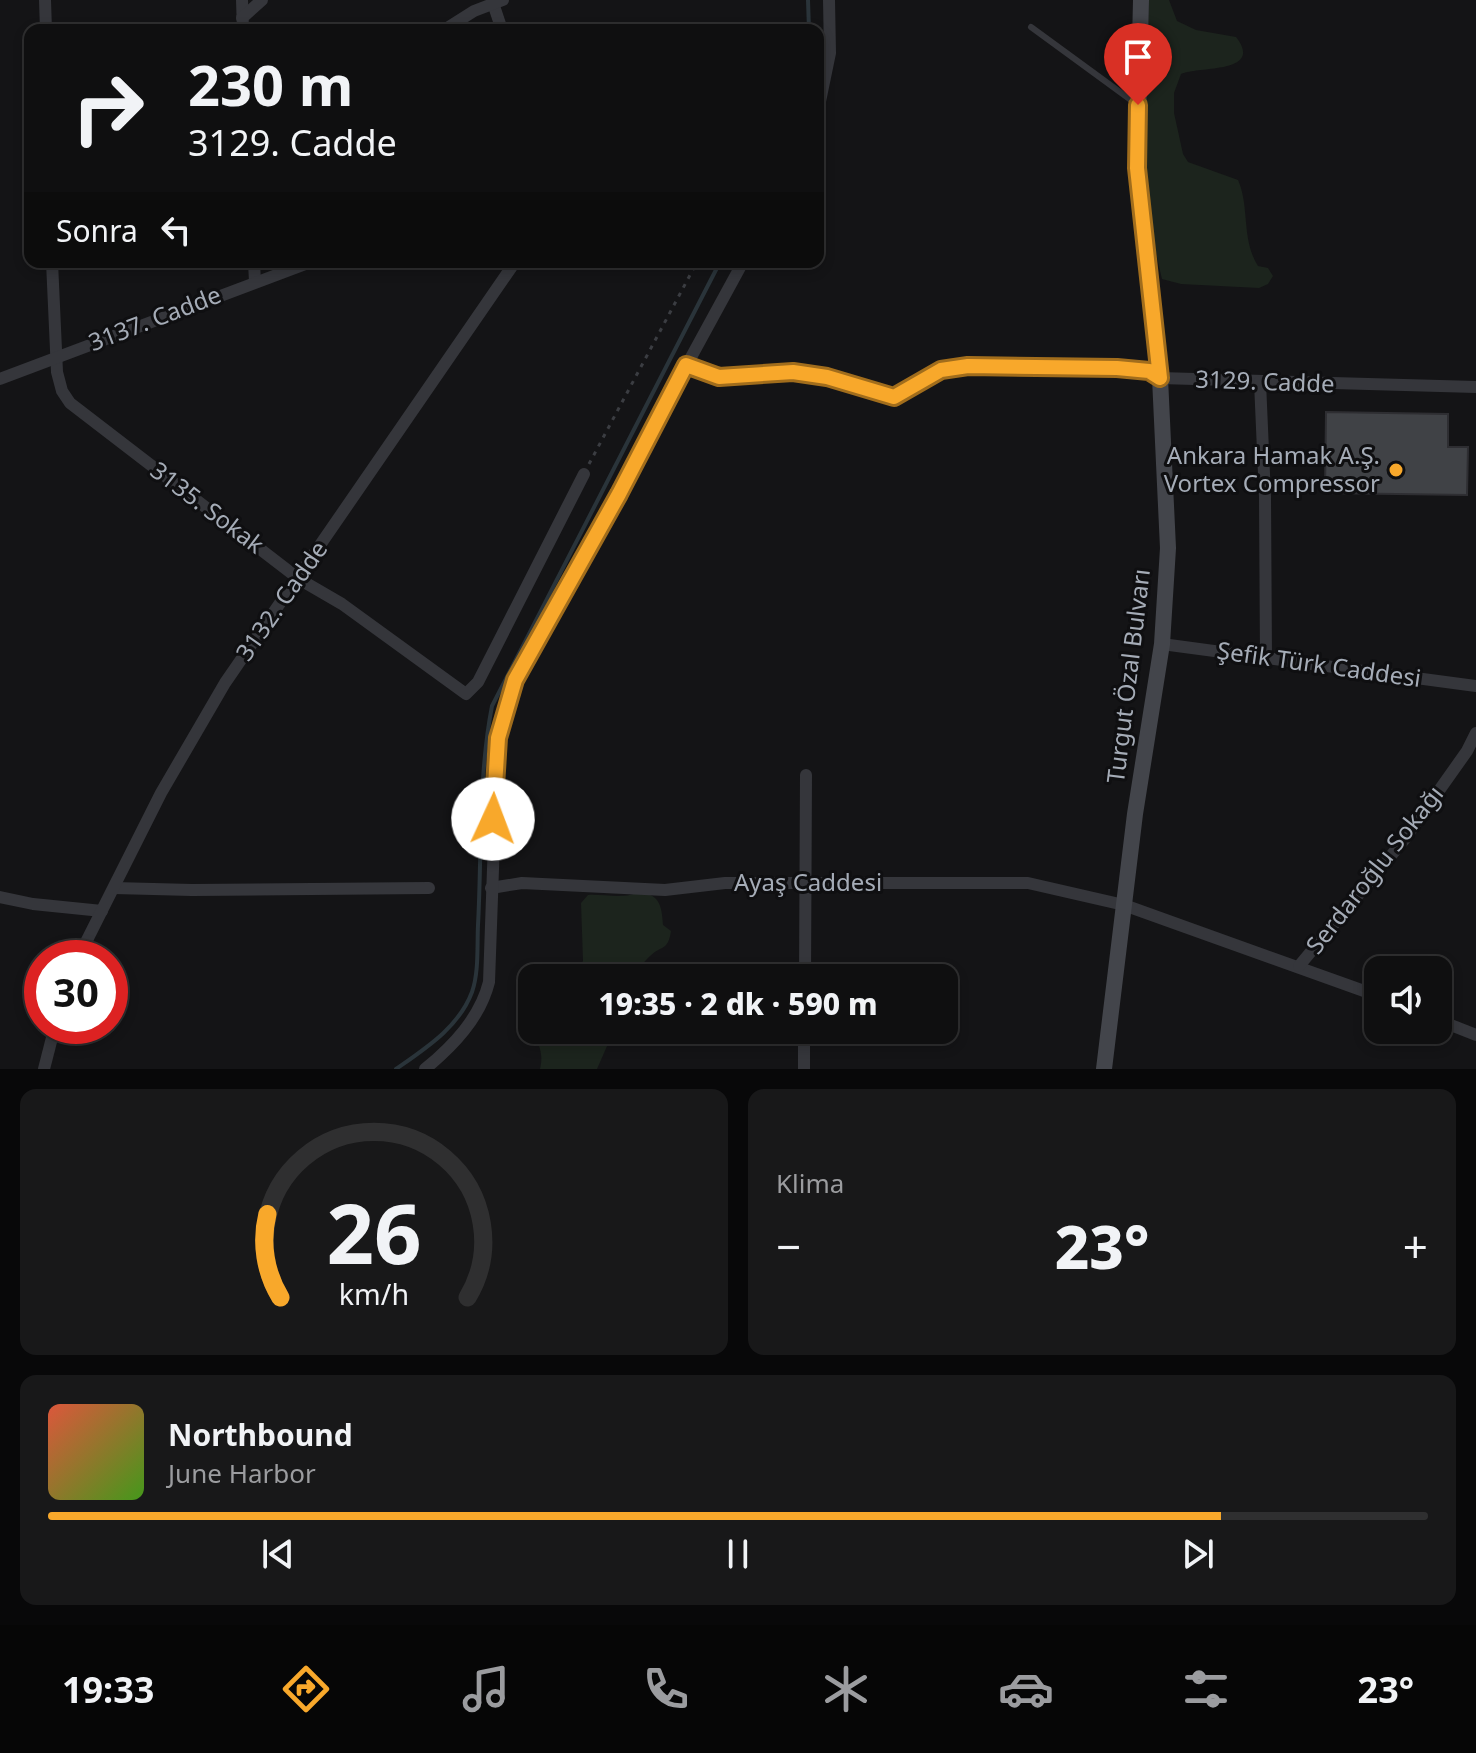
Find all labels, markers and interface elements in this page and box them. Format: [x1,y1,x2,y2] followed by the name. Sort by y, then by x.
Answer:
[1104,23,1172,105] pin
[1116,35,1160,79] icon: arrive
[188,46,353,122] text: 230 m
[56,56,160,160] icon: right
[188,118,397,167] text: 3129. Cadde
[154,208,198,252] icon: left
[56,210,138,251] text: Sonra
[84,277,225,358] street label: 3137. Cadde
[1195,362,1335,399] street label: 3129. Cadde
[1164,438,1380,499] place label: Ankara Hamak A.Ş. Vortex Compressor
[144,453,272,561] street label: 3135. Sokak
[1387,461,1405,479] marker: Ankara Hamak A.Ş. Vortex Compressor
[227,534,334,667] street label: 3132. Cadde
[1098,567,1157,785] street label: Turgut Özal Bulvarı
[1215,633,1423,694] street label: Şefik Türk Caddesi
[451,777,535,861] position arrow
[1298,778,1450,960] street label: Serdaroğlu Sokağı
[734,865,882,898] street label: Ayaş Caddesi
[24,940,128,1044] speed limit sign: 30
[1364,956,1452,1044] map controls
[1364,956,1452,1044] button: sound
[599,983,878,1024] text: 19:35 · 2 dk · 590 m
[776,1165,844,1201] text: Klima
[326,1175,422,1288] text: 26
[1055,1205,1149,1287] text: 23°
[776,1216,801,1276] text: −
[1403,1216,1428,1276] text: +
[339,1274,409,1313] text: km/h
[168,1414,353,1455] text: Northbound
[168,1455,316,1491] text: June Harbor
[256,1532,300,1576] icon: previous
[716,1532,760,1576] icon: pause
[1176,1532,1220,1576] icon: next
[278,1661,334,1717] icon: directions
[458,1661,514,1717] icon: music
[638,1661,694,1717] icon: phone
[818,1661,874,1717] icon: climate
[998,1661,1054,1717] icon: car
[1178,1661,1234,1717] icon: filters
[62,1665,154,1714] text: 19:33
[1358,1665,1414,1714] text: 23°

